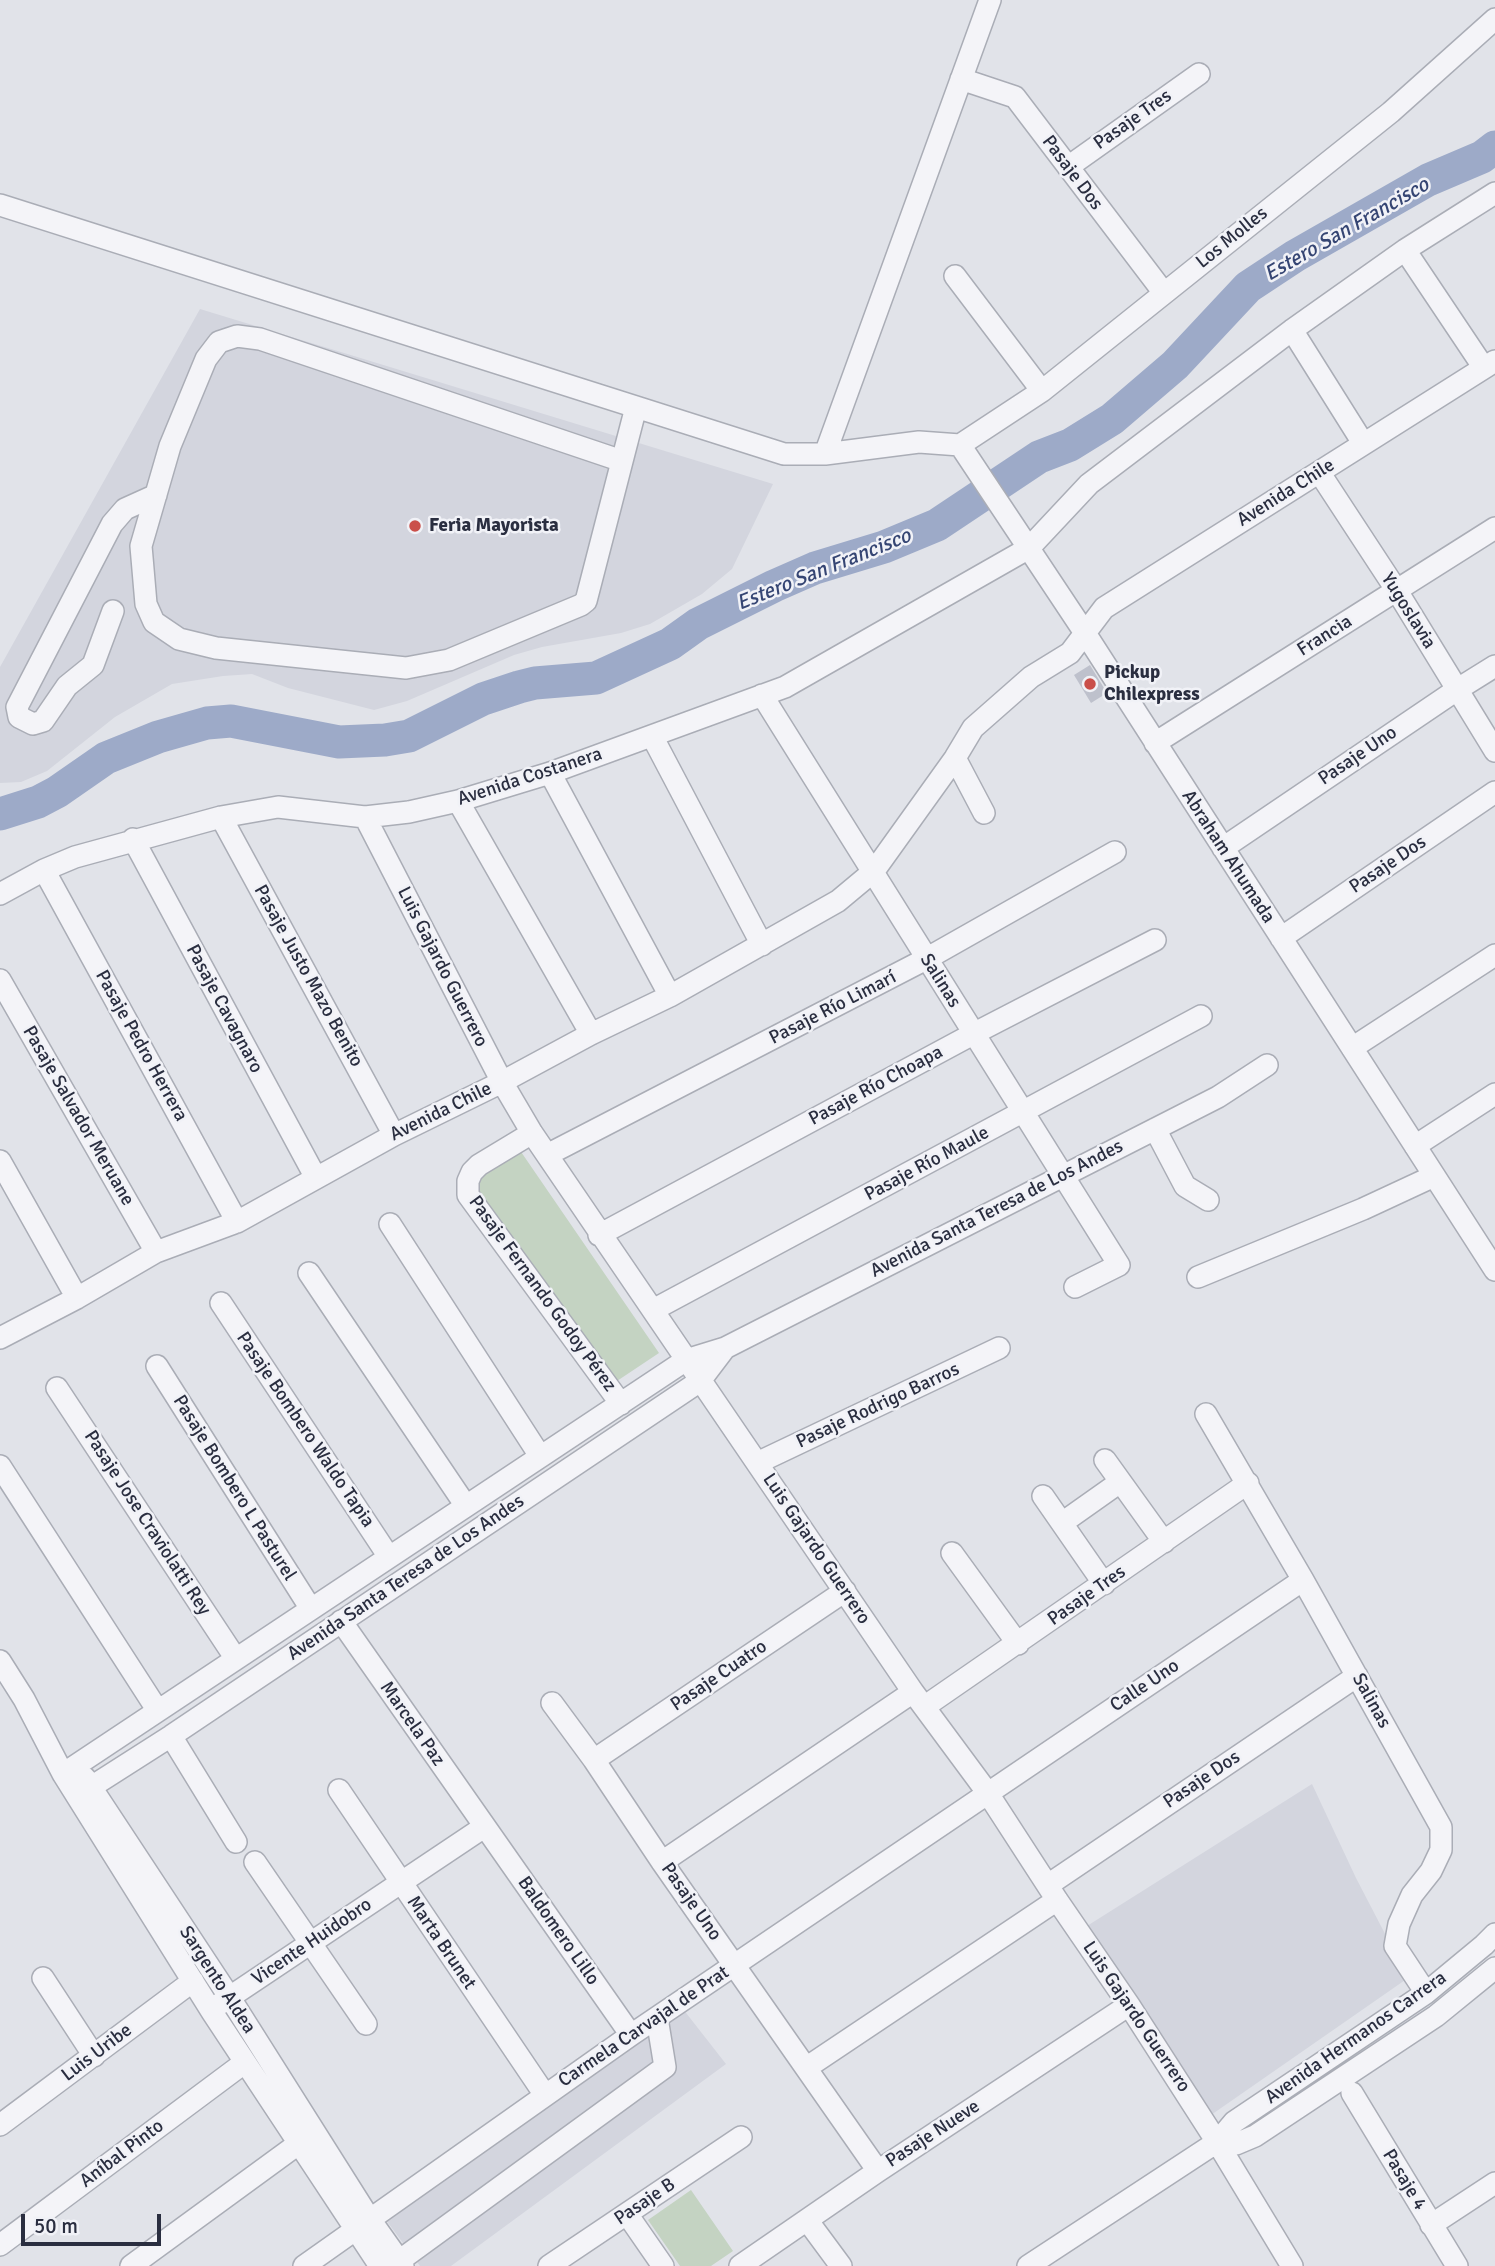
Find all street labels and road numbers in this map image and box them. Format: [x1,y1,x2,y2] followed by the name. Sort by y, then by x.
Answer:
[1090,85,1176,155] street label: Pasaje Tres
[1037,131,1107,215] street label: Pasaje Dos
[1192,202,1272,274] street label: Los Molles
[1233,454,1339,532] street label: Avenida Chile
[1376,569,1440,653] street label: Yugoslavia
[1293,610,1357,662] street label: Francia
[1314,721,1402,791] street label: Pasaje Uno
[455,743,605,811] street label: Avenida Costanera
[1176,786,1280,928] street label: Abraham Ahumada
[1345,831,1431,899] street label: Pasaje Dos
[248,881,368,1071] street label: Pasaje Justo Mazo Benito
[392,883,492,1051] street label: Luis Gajardo Guerrero
[181,941,267,1077] street label: Pasaje Cavagnaro
[915,950,965,1012] street label: Salinas
[90,966,192,1126] street label: Pasaje Pedro Herrera
[766,966,900,1050] street label: Pasaje Río Limarí
[17,1022,139,1210] street label: Pasaje Salvador Meruane
[805,1041,947,1131] street label: Pasaje Río Choapa
[386,1078,496,1146] street label: Avenida Chile
[861,1122,993,1206] street label: Pasaje Río Maule
[867,1135,1127,1283] street label: Avenida Santa Teresa de Los Andes
[463,1192,621,1396] street label: Pasaje Fernando Godoy Pérez
[231,1328,379,1532] street label: Pasaje Bombero Waldo Tapia
[793,1358,963,1454] street label: Pasaje Rodrigo Barros
[167,1391,301,1585] street label: Pasaje Bombero L Pasturel
[79,1426,215,1620] street label: Pasaje Jose Craviolatti Rey
[757,1469,875,1629] street label: Luis Gajardo Guerrero
[283,1490,529,1666] street label: Avenida Santa Teresa de Los Andes
[1044,1561,1130,1631] street label: Pasaje Tres
[666,1635,772,1717] street label: Pasaje Cuatro
[1106,1655,1184,1717] street label: Calle Uno
[1347,1670,1395,1732] street label: Salinas
[375,1677,449,1771] street label: Marcela Paz
[1159,1746,1245,1814] street label: Pasaje Dos
[656,1859,726,1945] street label: Pasaje Uno
[512,1872,604,1990] street label: Baldomero Lillo
[401,1892,481,1994] street label: Marta Brunet
[248,1893,376,1991] street label: Vicente Huidobro
[174,1922,260,2038] street label: Sargento Aldea
[1077,1937,1195,2097] street label: Luis Gajardo Guerrero
[554,1961,734,2093] street label: Carmela Carvajal de Prat
[1261,1967,1451,2109] street label: Avenida Hermanos Carrera
[57,2019,137,2087] street label: Luis Uribe
[882,2095,984,2173] street label: Pasaje Nueve
[76,2115,168,2193] street label: Aníbal Pinto
[1377,2145,1431,2215] street label: Pasaje 4
[610,2173,680,2231] street label: Pasaje B

